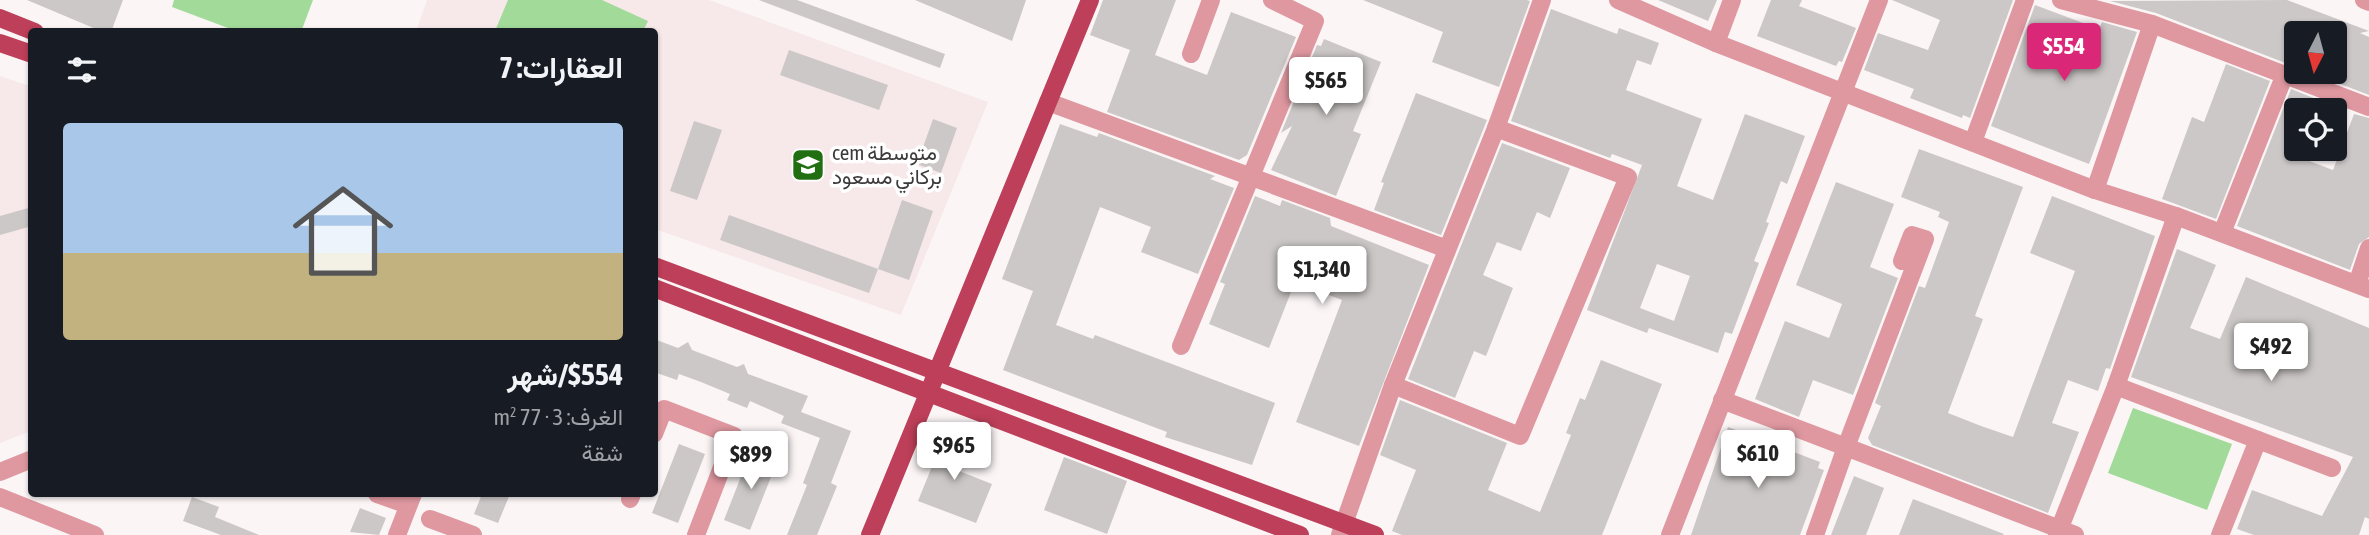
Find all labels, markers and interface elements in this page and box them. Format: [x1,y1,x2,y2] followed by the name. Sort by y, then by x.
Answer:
[2284,21,2347,84] north arrow
[2284,21,2347,161] map controls
[2023,24,2105,83] pin: $554
[2043,33,2085,59] text: $554
[499,50,623,84] text: العقارات: 7
[63,51,101,89] icon: filters
[1285,58,1367,117] pin: $565
[1305,67,1347,93] text: $565
[2284,98,2347,161] button: locate
[832,140,942,194] place label: cem متوسطة بركاني مسعود
[789,146,827,184] school or university icon: cem متوسطة بركاني مسعود
[280,168,406,294] icon: home
[1265,246,1379,306] pin: $1,340
[1294,256,1351,282] text: $1,340
[2230,324,2312,383] pin: $492
[2250,333,2292,359] text: $492
[507,357,623,391] text: $554/شهر
[494,404,623,430] text: الغرف: 3 · 77 m²
[913,422,995,482] pin: $965
[1717,430,1799,490] pin: $610
[710,432,792,491] pin: $899
[933,432,975,458] text: $965
[581,440,623,466] text: شقة
[1737,440,1779,466] text: $610
[730,441,772,467] text: $899

